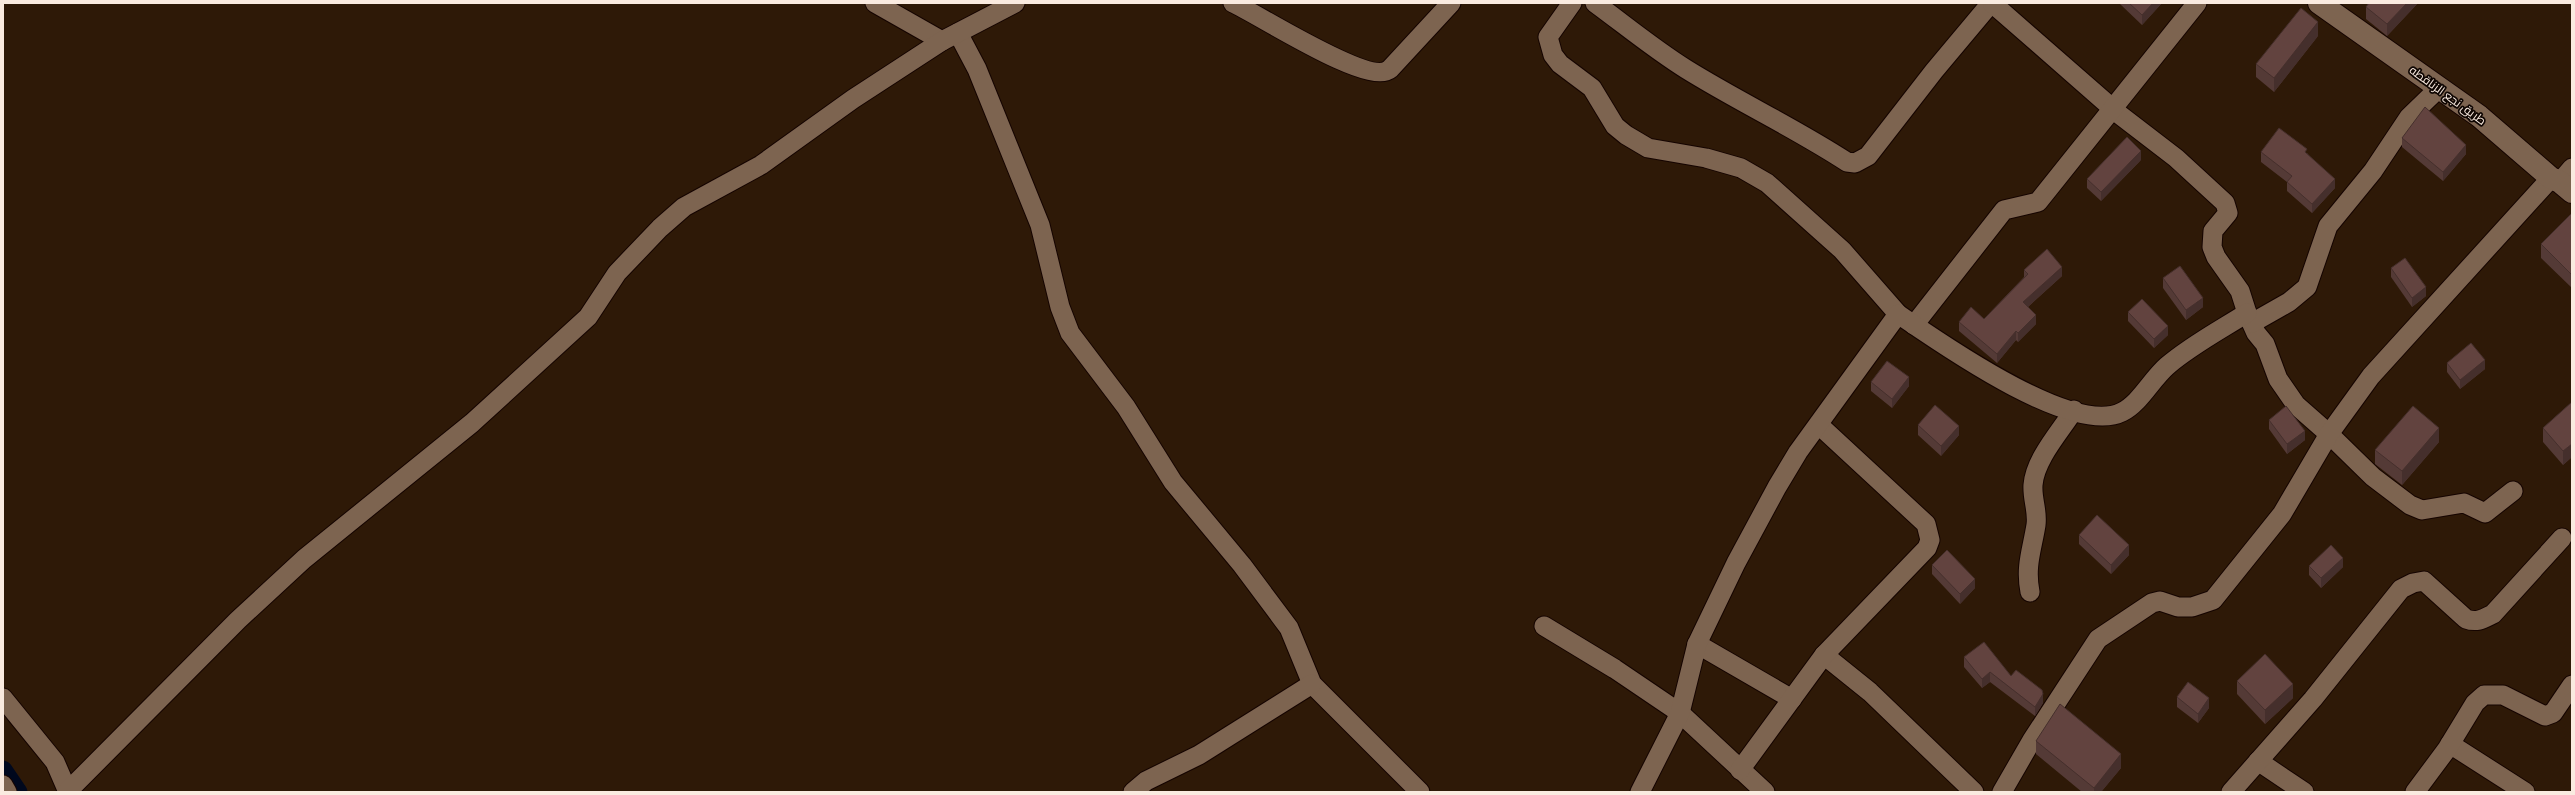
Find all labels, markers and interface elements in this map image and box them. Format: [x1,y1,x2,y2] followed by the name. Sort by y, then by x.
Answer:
[2406,62,2489,129] street label: طريق نجع الزناقطه

